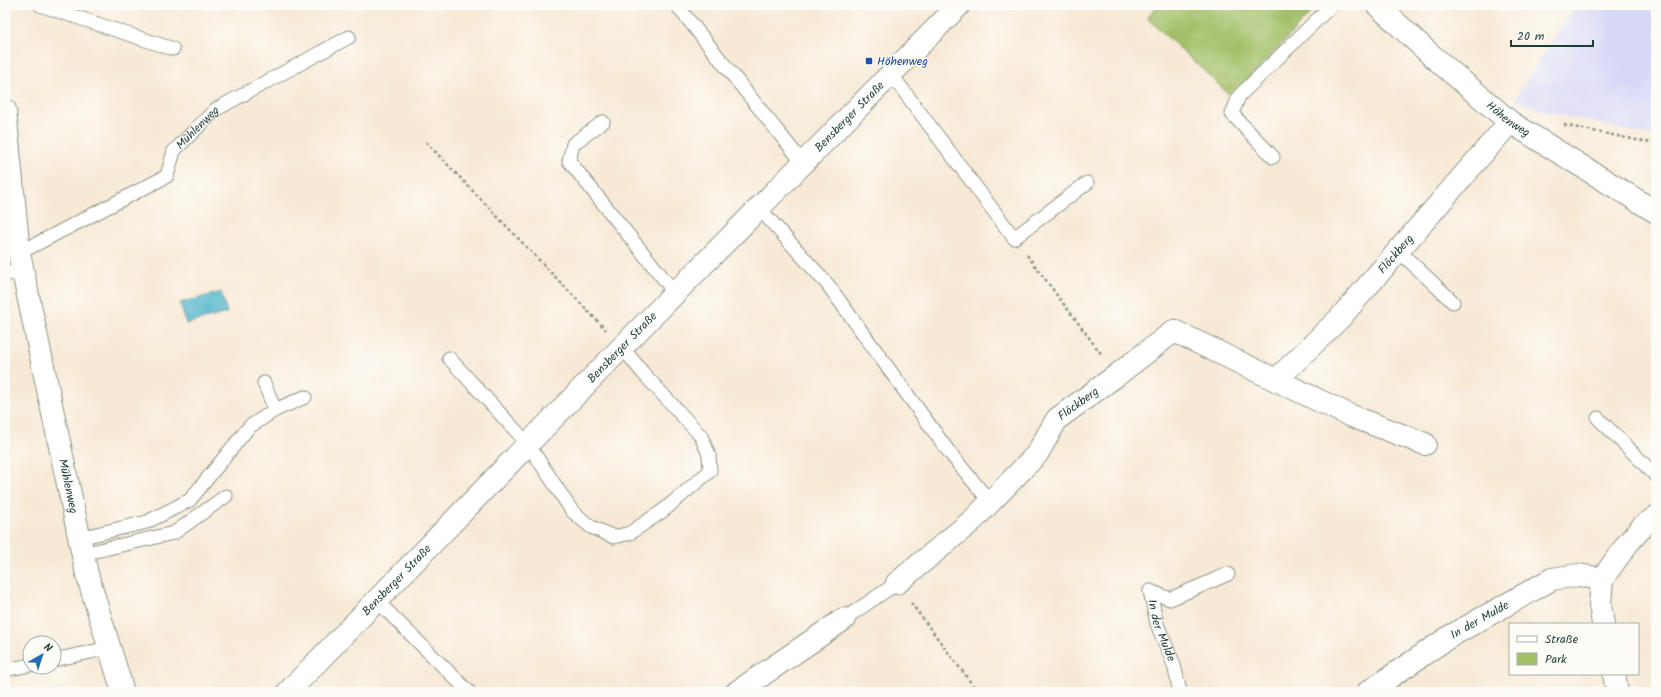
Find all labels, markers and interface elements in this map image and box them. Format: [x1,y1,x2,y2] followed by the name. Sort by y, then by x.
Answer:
[1511,22,1593,48] scale bar
[1517,27,1545,46] text: 20 m
[877,52,928,71] place label: Höhenweg
[864,56,874,66] marker: Höhenweg
[810,76,889,156] street label: Bensberger Straße
[1482,96,1534,142] street label: Höhenweg
[171,100,222,154] street label: Mühlenweg
[1373,230,1418,278] street label: Flöckberg
[583,307,662,387] street label: Bensberger Straße
[1053,382,1103,425] street label: Flöckberg
[53,457,84,516] street label: Mühlenweg
[357,539,436,620] street label: Bensberger Straße
[1447,595,1513,644] street label: In der Mulde
[1142,597,1181,665] street label: In der Mulde
[1509,623,1639,675] legend
[1545,630,1579,649] text: Straße
[22,635,62,675] north arrow
[39,639,56,657] text: N
[1545,650,1567,669] text: Park

